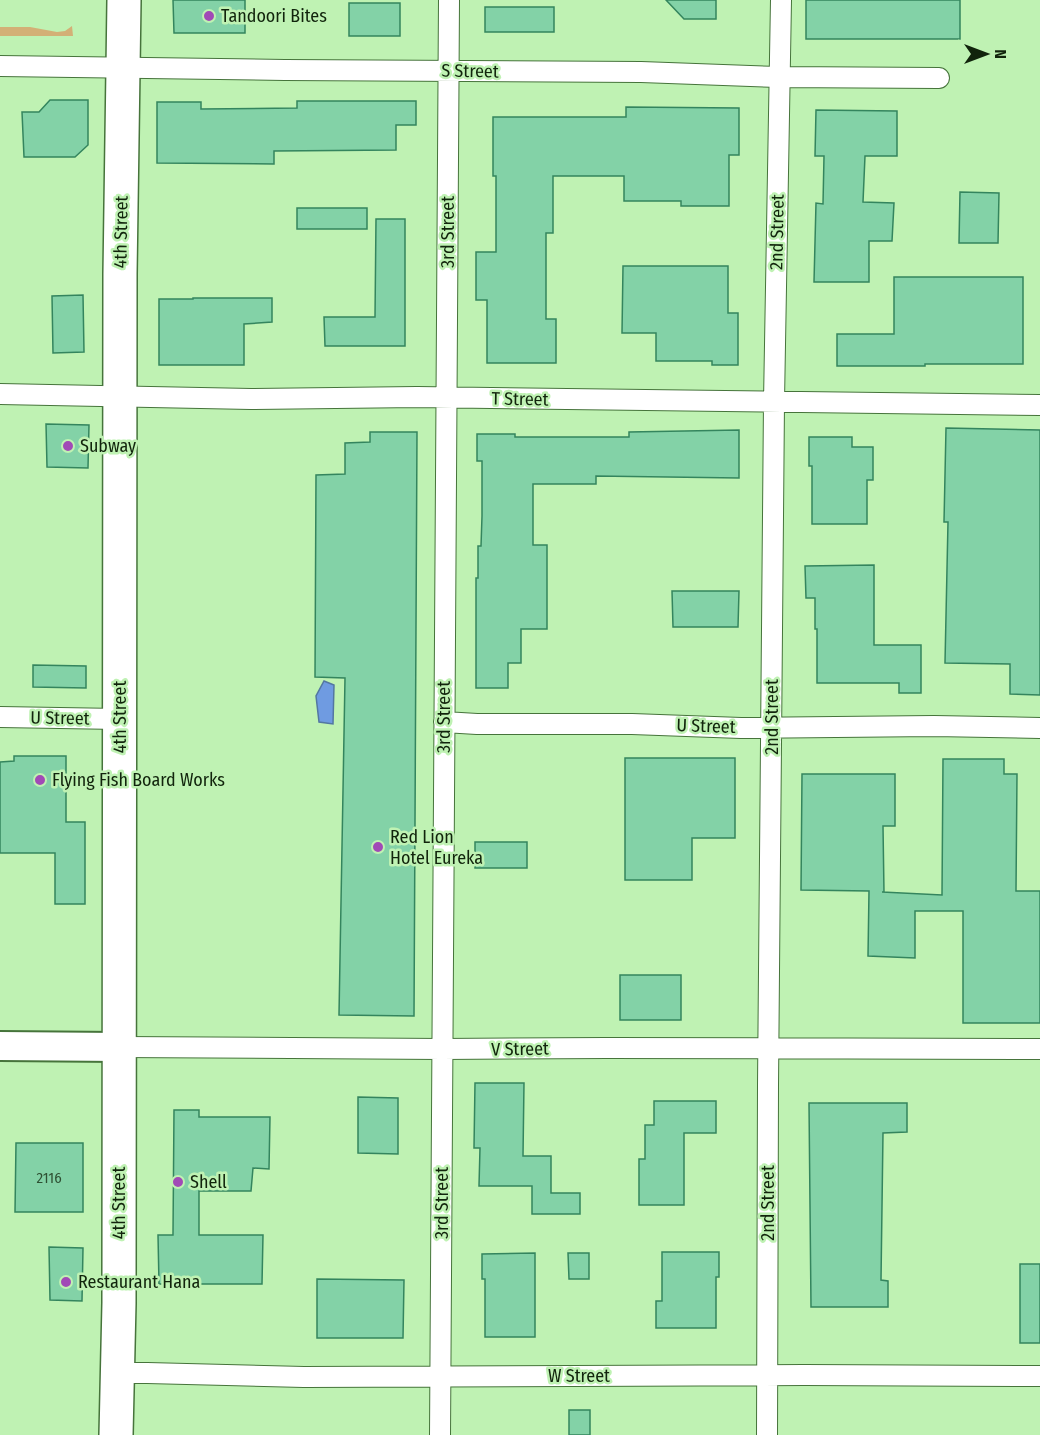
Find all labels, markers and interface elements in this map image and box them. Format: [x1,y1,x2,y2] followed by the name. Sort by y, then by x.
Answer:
[221,5,327,27] place label: Tandoori Bites
[202,9,216,23] marker: Tandoori Bites
[956,24,1016,84] north arrow
[991,49,1010,59] text: N
[441,60,499,83] street label: S Street
[765,194,789,270] street label: 2nd Street
[109,195,133,268] street label: 4th Street
[437,196,459,268] street label: 3rd Street
[491,388,549,410] street label: T Street
[80,435,136,457] place label: Subway
[61,439,75,453] marker: Subway
[761,679,783,755] street label: 2nd Street
[109,681,131,753] street label: 4th Street
[433,681,455,753] street label: 3rd Street
[30,706,90,730] street label: U Street
[676,714,736,738] street label: U Street
[52,769,225,791] place label: Flying Fish Board Works
[33,773,47,787] marker: Flying Fish Board Works
[390,826,483,869] place label: Red Lion Hotel Eureka
[371,840,385,854] marker: Red Lion Hotel Eureka
[491,1037,549,1061] street label: V Street
[757,1165,779,1241] street label: 2nd Street
[108,1167,130,1239] street label: 4th Street
[431,1167,453,1239] street label: 3rd Street
[36,1169,62,1187] house number: 2116
[190,1171,227,1193] place label: Shell
[171,1175,185,1189] marker: Shell
[78,1271,200,1293] place label: Restaurant Hana
[59,1275,73,1289] marker: Restaurant Hana
[548,1365,610,1387] street label: W Street

